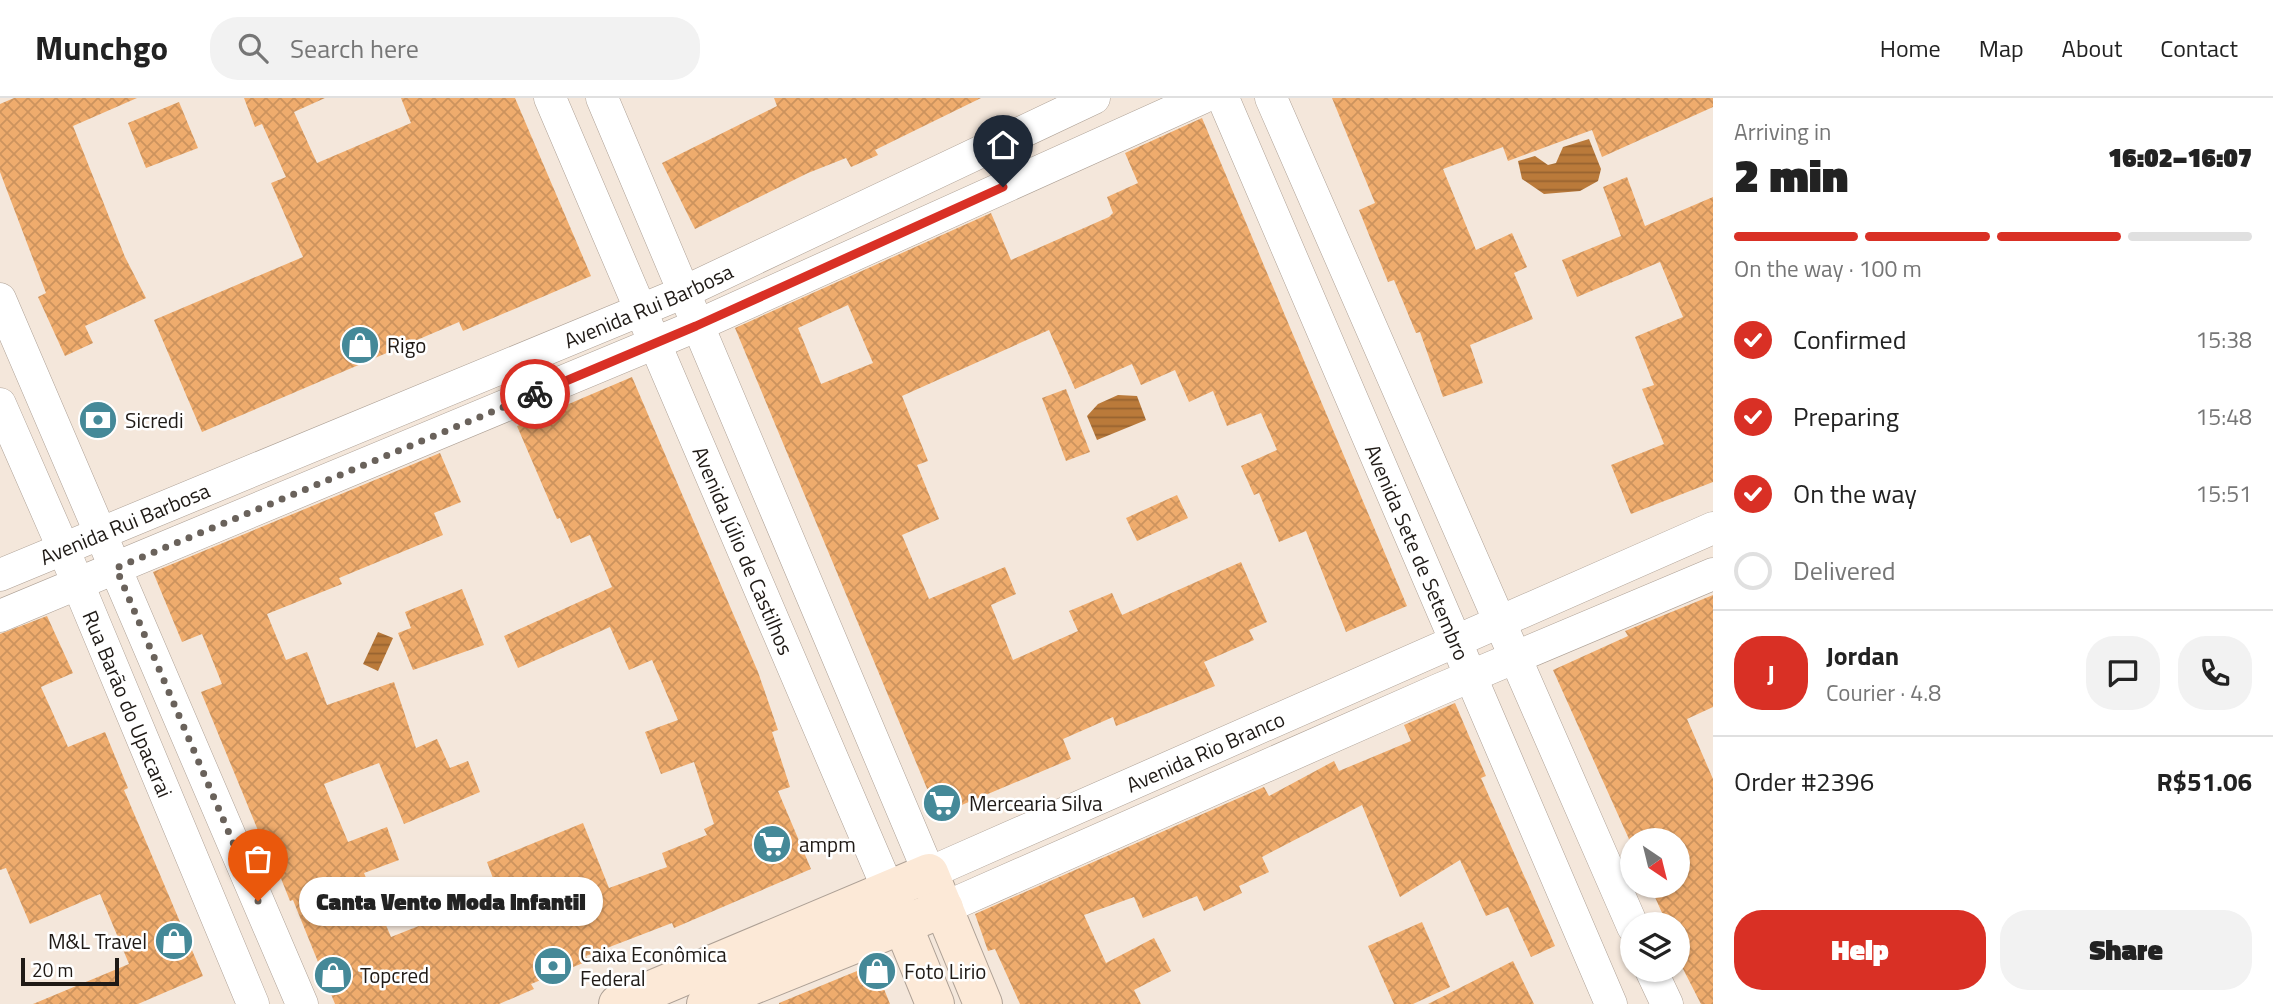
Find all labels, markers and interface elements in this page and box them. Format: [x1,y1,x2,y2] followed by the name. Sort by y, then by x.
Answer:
[210,17,700,80] search box
[35,23,168,73] text: Munchgo
[234,29,272,67] icon: search
[290,29,419,68] text: Search here
[1880,30,1941,66] text: Home
[1979,30,2024,66] text: Map
[2062,30,2122,66] text: About
[2160,30,2238,66] text: Contact
[1734,114,1831,149] text: Arriving in
[973,115,1033,187] pin
[984,126,1022,164] icon: home
[2108,138,2252,177] text: 16:02–16:07
[1734,140,1848,210] text: 2 min
[1734,251,1922,286] text: On the way · 100 m
[559,255,739,356] street label: Avenida Rui Barbosa
[1793,320,1907,359] text: Confirmed
[1734,321,1772,359] icon: check
[2195,322,2252,357] text: 15:38
[339,324,381,366] shop icon: Rigo
[387,329,426,361] place label: Rigo
[500,359,570,429] courier
[516,375,554,413] icon: bike
[1793,397,1899,436] text: Preparing
[1734,398,1772,436] icon: check
[77,399,119,441] bank icon: Sicredi
[2195,399,2252,434] text: 15:48
[125,404,184,436] place label: Sicredi
[1357,439,1478,665] street label: Avenida Sete de Setembro
[685,441,802,660] street label: Avenida Júlio de Castilhos
[35,474,215,573] street label: Avenida Rui Barbosa
[1793,474,1917,513] text: On the way
[1734,475,1772,513] icon: check
[2195,476,2252,511] text: 15:51
[1793,551,1896,590] text: Delivered
[75,605,181,802] street label: Rua Barão do Upacarai
[1826,636,1899,675] text: Jordan
[2086,636,2160,710] button: chat
[2178,636,2252,710] button: phone
[1767,654,1775,693] text: J
[1826,675,1941,710] text: Courier · 4.8
[1121,702,1290,800] street label: Avenida Rio Branco
[1734,762,1874,801] text: Order #2396
[2156,762,2252,801] text: R$51.06
[921,782,963,824] supermarket icon: Mercearia Silva
[969,787,1103,819] place label: Mercearia Silva
[751,823,793,865] supermarket icon: ampm
[799,828,856,860] place label: ampm
[1620,828,1690,898] north arrow
[1620,828,1690,982] map controls
[228,829,288,901] pin
[239,840,277,878] icon: bag
[300,876,604,926] callout: Canta Vento Moda Infantil
[316,884,586,919] text: Canta Vento Moda Infantil
[1734,910,1986,990] button: Help
[2000,910,2252,990] button: Share
[1620,912,1690,982] button: layers
[153,920,195,962] shop icon: M&L Travel
[48,925,147,957] place label: M&L Travel
[580,938,727,994] place label: Caixa Econômica Federal
[532,945,574,987] bank icon: Caixa Econômica Federal
[856,950,898,992] shop icon: Foto Lirio
[312,954,354,996] shop icon: Topcred
[21,955,119,987] scale bar
[32,955,73,984] text: 20 m
[904,955,986,987] place label: Foto Lirio
[360,959,429,991] place label: Topcred

